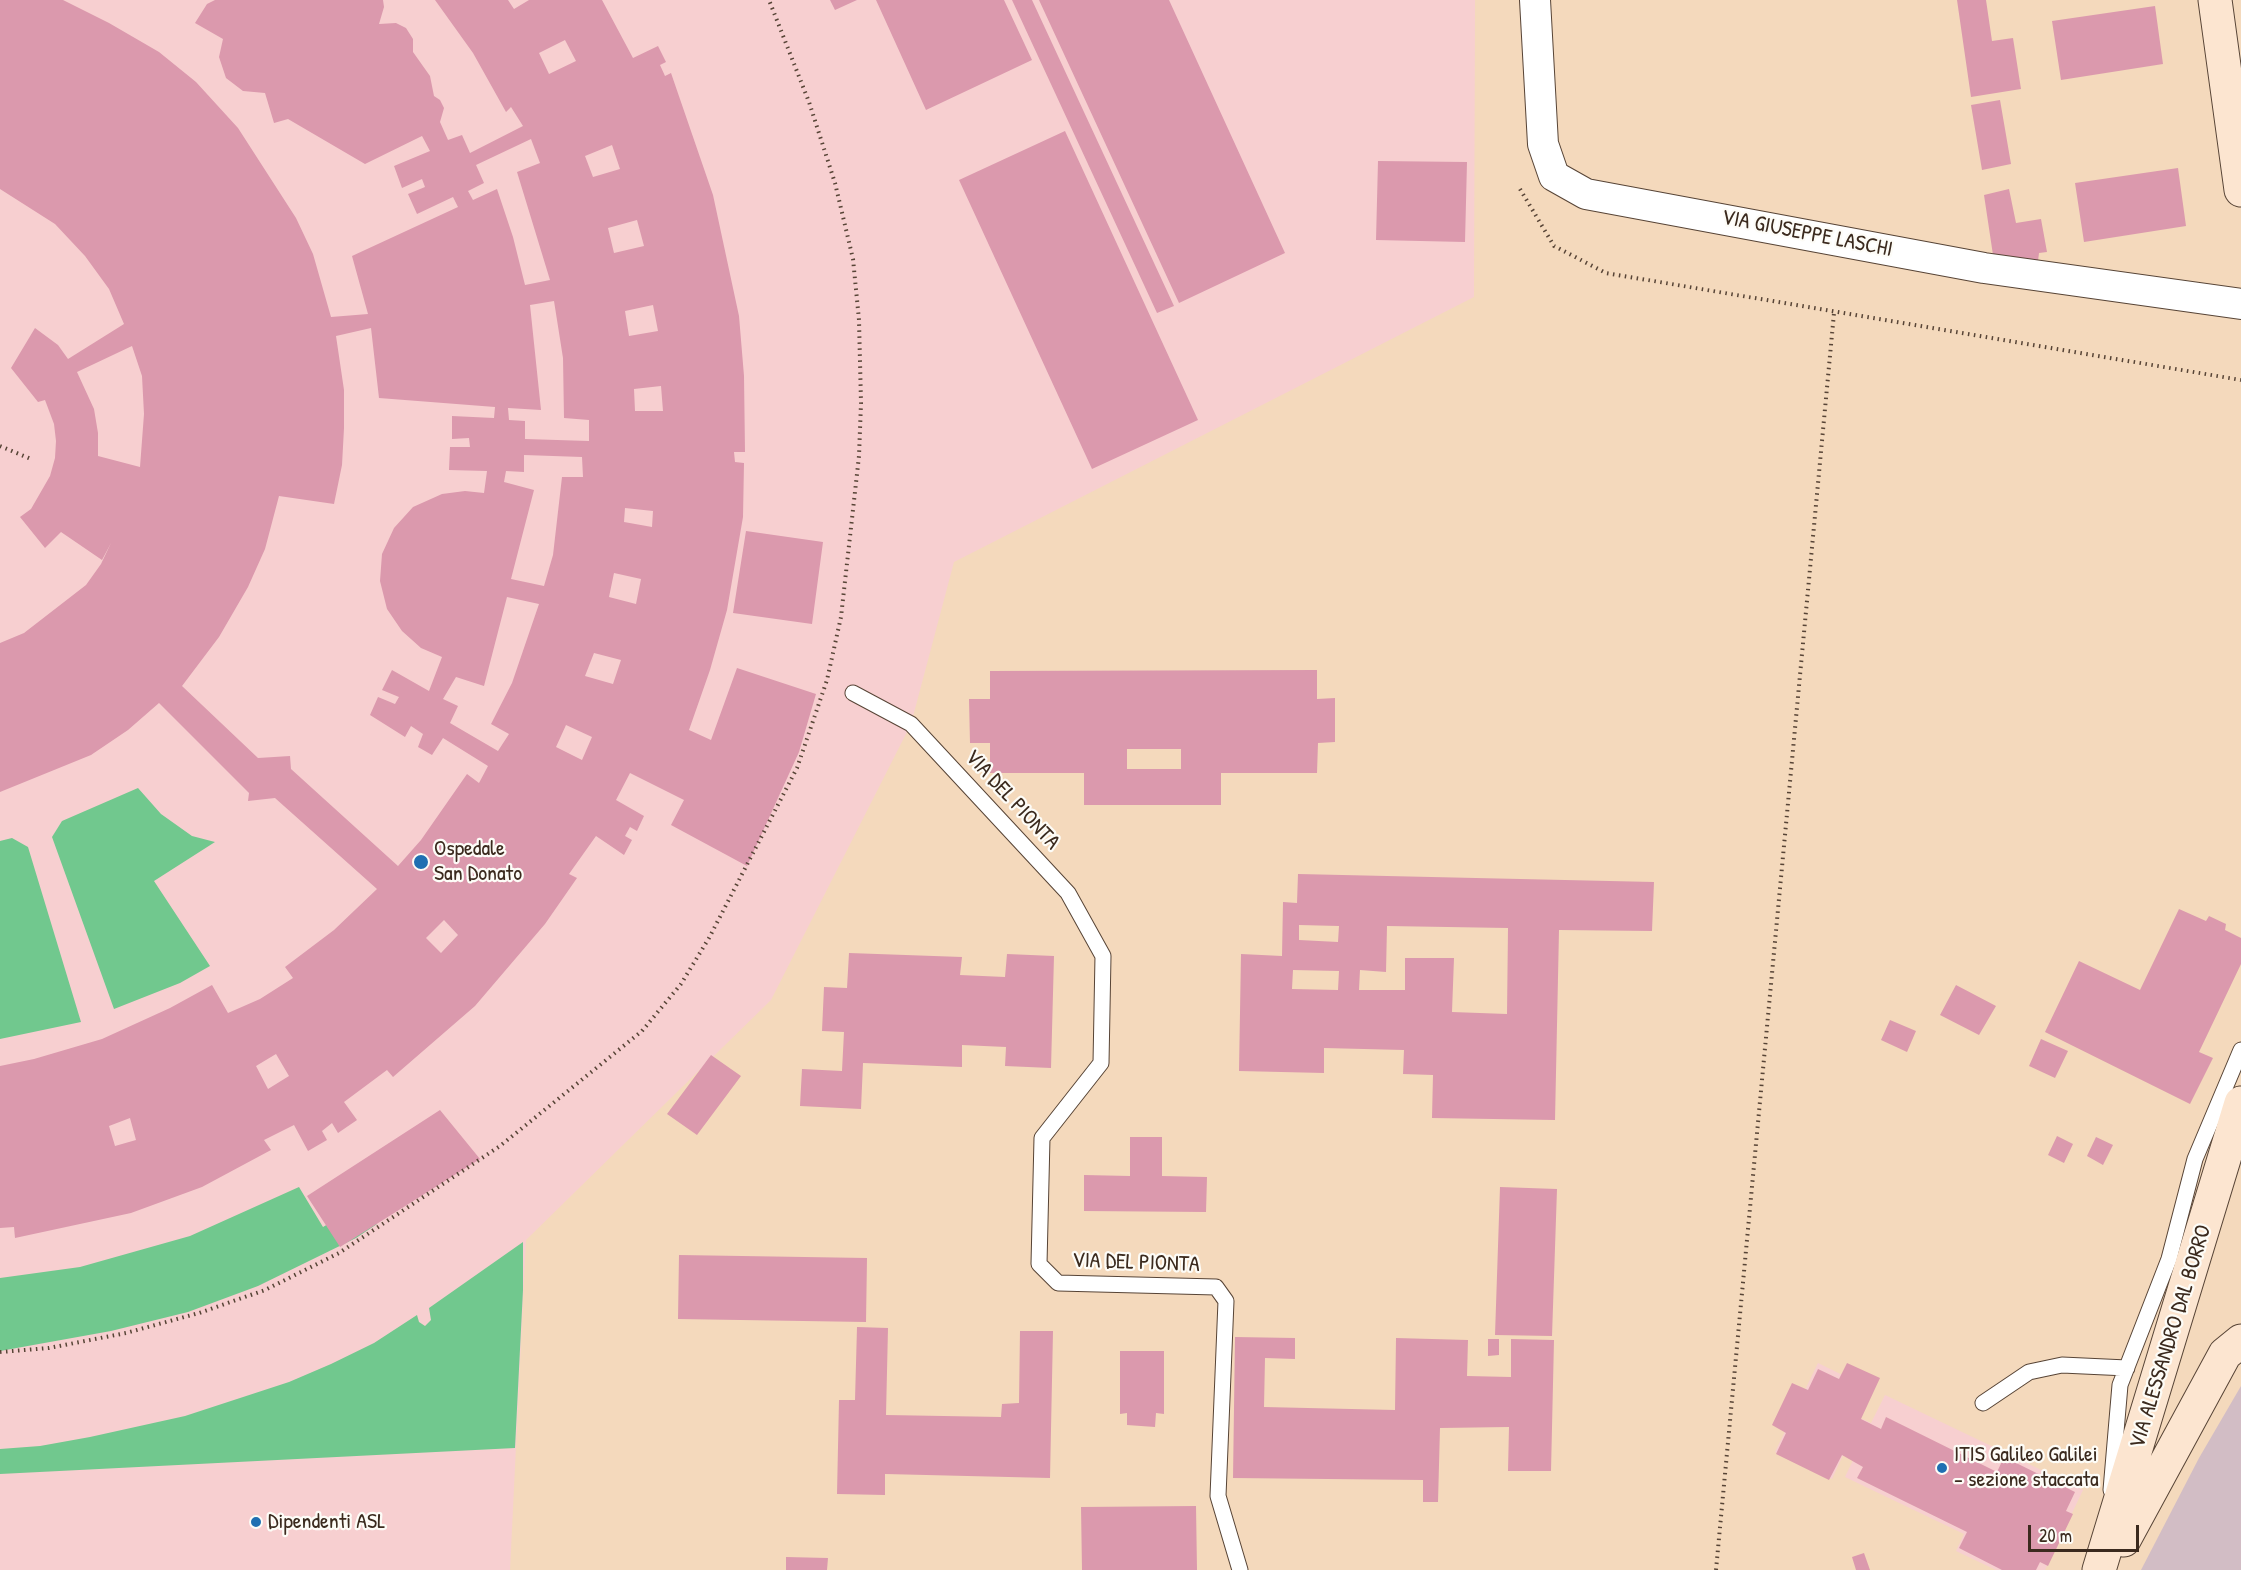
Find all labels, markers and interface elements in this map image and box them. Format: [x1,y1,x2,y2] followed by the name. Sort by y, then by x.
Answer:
[1719,204,1895,264] street label: VIA GIUSEPPE LASCHI
[959,744,1065,856] street label: VIA DEL PIONTA
[434,836,522,888] place label: Ospedale San Donato
[412,853,430,871] marker: Ospedale San Donato
[2124,1222,2218,1452] street label: VIA ALESSANDRO DAL BORRO
[1072,1248,1200,1278] street label: VIA DEL PIONTA
[1954,1442,2099,1494] place label: ITIS Galileo Galilei - sezione staccata
[1935,1461,1949,1475] marker: ITIS Galileo Galilei - sezione staccata
[268,1509,385,1535] place label: Dipendenti ASL
[2031,1513,2142,1551] scale bar
[249,1515,263,1529] marker: Dipendenti ASL
[2039,1523,2072,1548] text: 20 m

